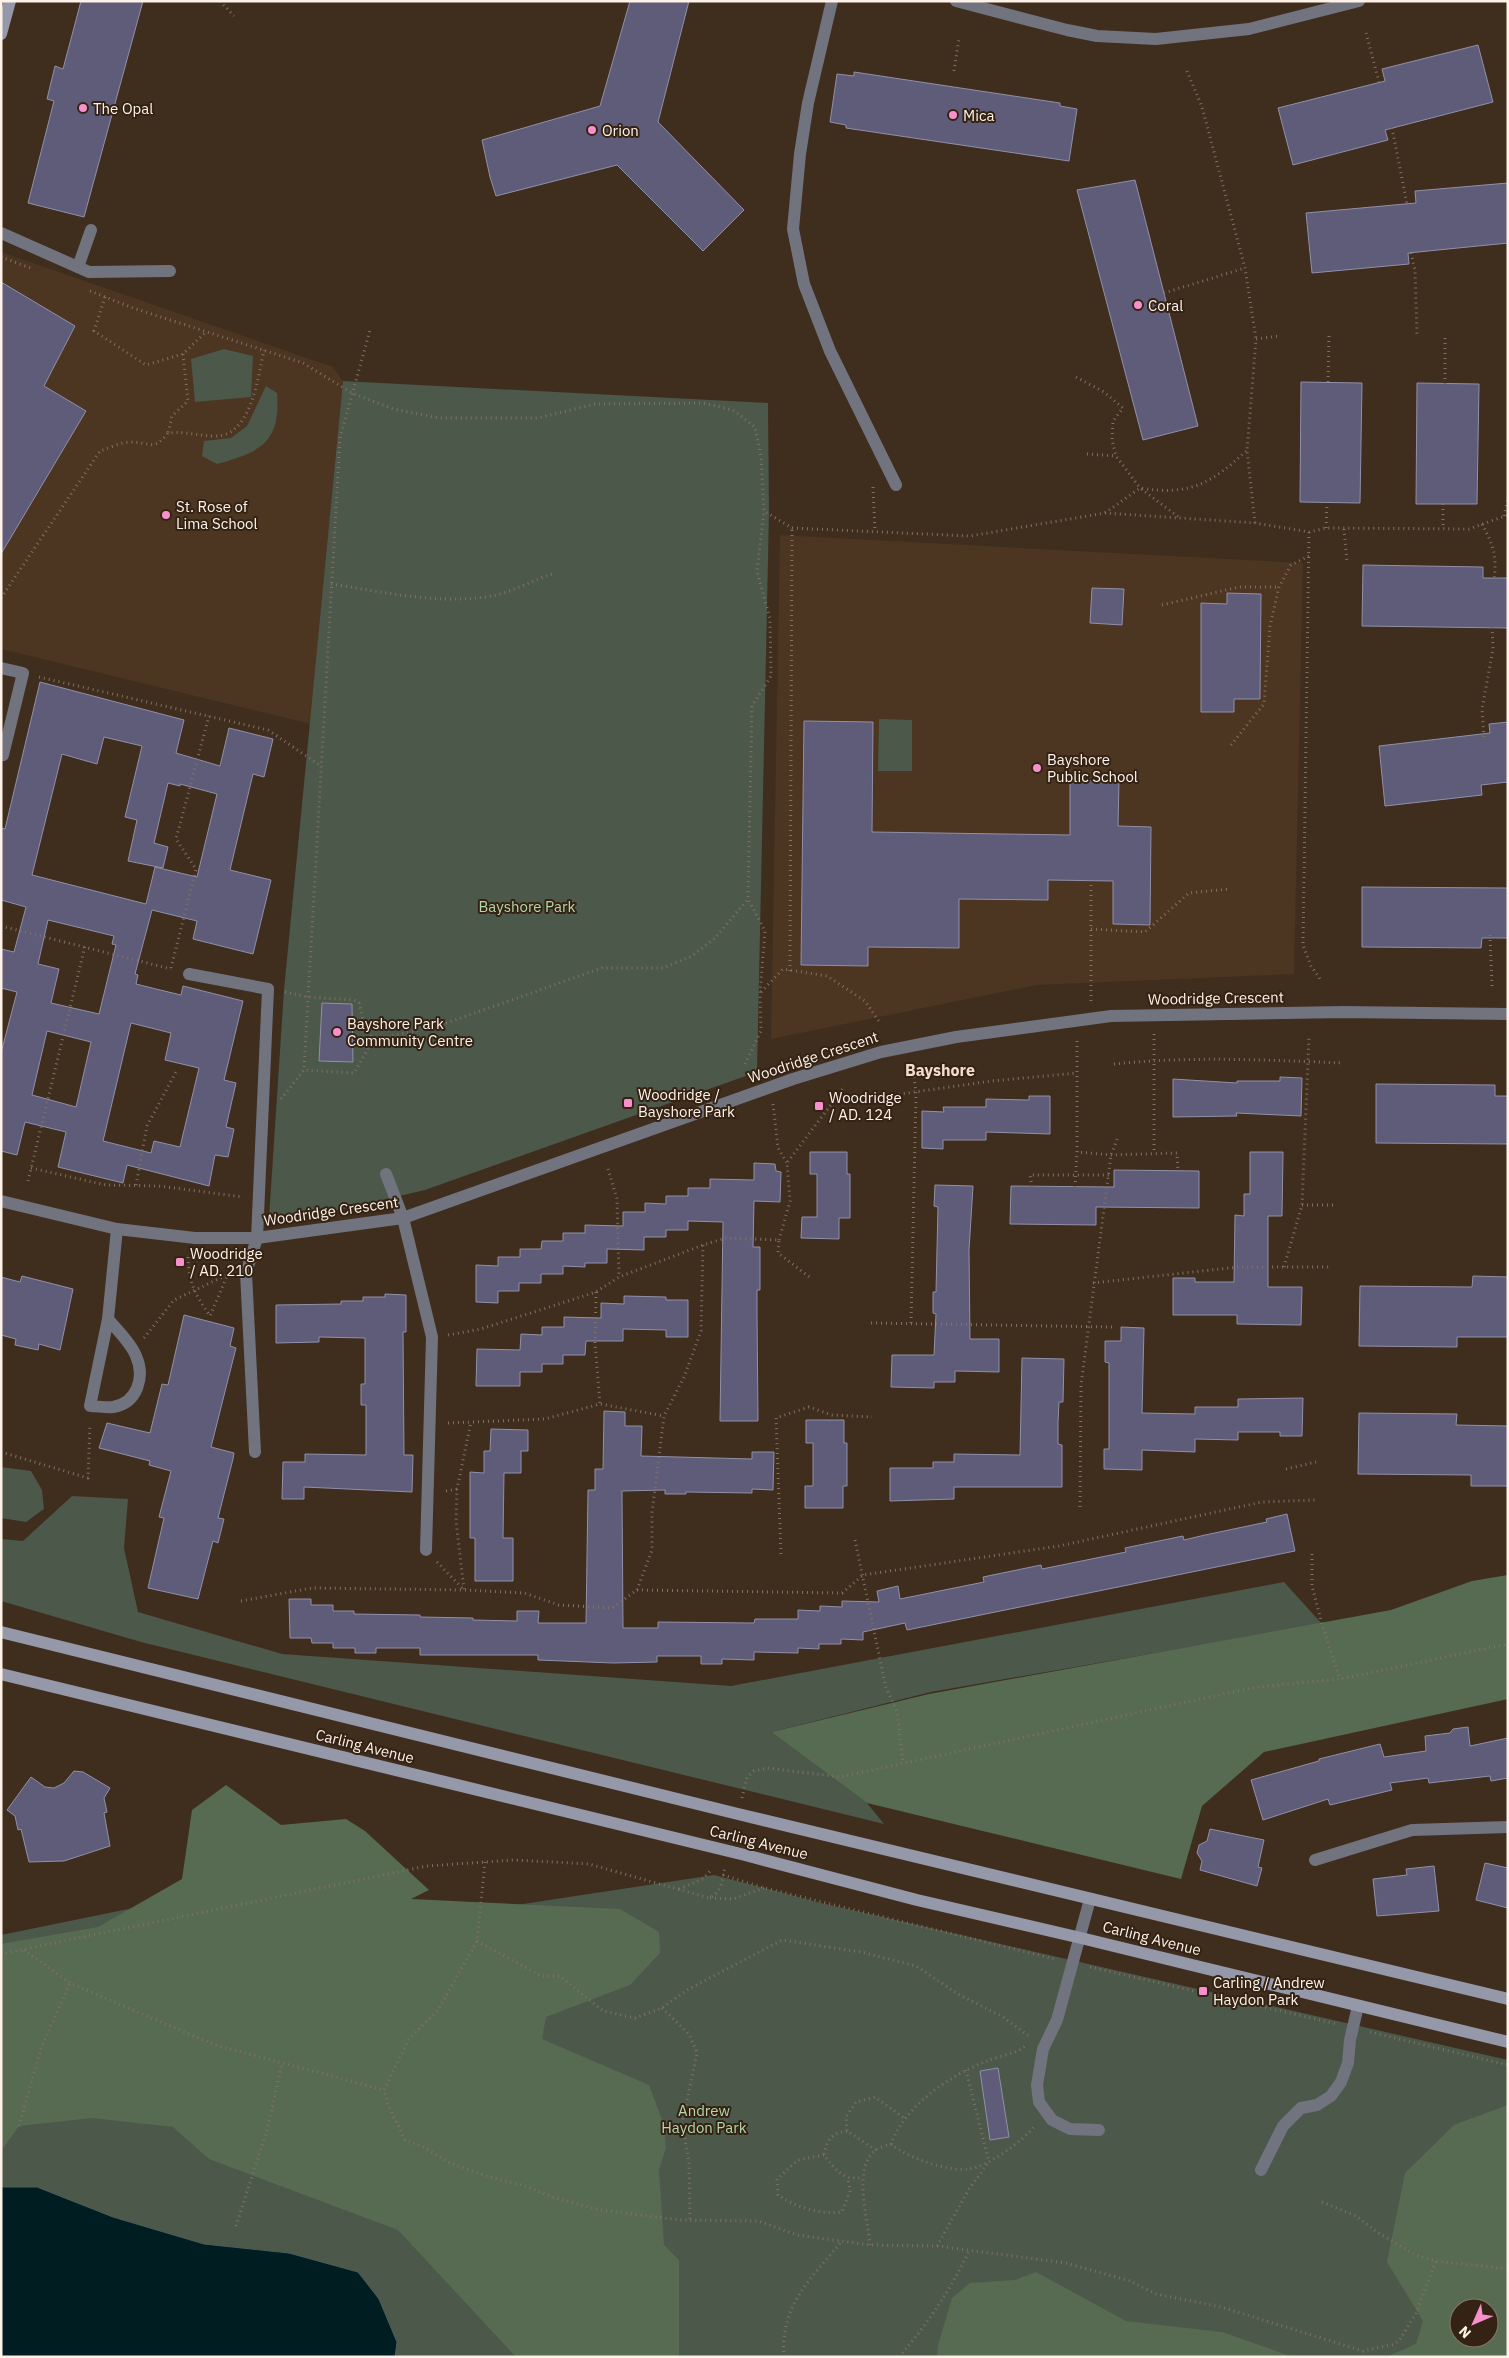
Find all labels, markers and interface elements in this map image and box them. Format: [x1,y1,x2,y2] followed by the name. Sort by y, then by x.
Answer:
[93,99,153,118] place label: The Opal
[77,102,89,114] marker: The Opal
[963,106,995,125] place label: Mica
[947,109,959,121] marker: Mica
[602,121,639,140] place label: Orion
[586,124,598,136] marker: Orion
[1148,296,1183,315] place label: Coral
[1132,299,1144,311] marker: Coral
[176,497,258,533] place label: St. Rose of Lima School
[160,509,172,521] marker: St. Rose of Lima School
[1047,750,1138,786] place label: Bayshore Public School
[1031,762,1043,774] marker: Bayshore Public School
[479,897,576,916] park label: Bayshore Park
[1148,987,1284,1009] street label: Woodridge Crescent
[347,1014,473,1050] place label: Bayshore Park Community Centre
[331,1026,343,1038] marker: Bayshore Park Community Centre
[745,1027,881,1087] street label: Woodridge Crescent
[905,1060,975,1080] district label: Bayshore
[638,1085,735,1121] place label: Woodridge / Bayshore Park
[829,1088,902,1124] place label: Woodridge / AD. 124
[622,1097,634,1109] marker: Woodridge / Bayshore Park
[813,1100,825,1112] marker: Woodridge / AD. 124
[262,1192,400,1230] street label: Woodridge Crescent
[190,1244,263,1280] place label: Woodridge / AD. 210
[174,1256,186,1268] marker: Woodridge / AD. 210
[314,1725,416,1767] street label: Carling Avenue
[708,1821,810,1863] street label: Carling Avenue
[1101,1917,1203,1959] street label: Carling Avenue
[1213,1973,1325,2009] place label: Carling / Andrew Haydon Park
[1197,1985,1209,1997] marker: Carling / Andrew Haydon Park
[661,2101,747,2137] park label: Andrew Haydon Park
[1449,2298,1499,2348] north arrow
[1455,2322,1475,2342] text: N

